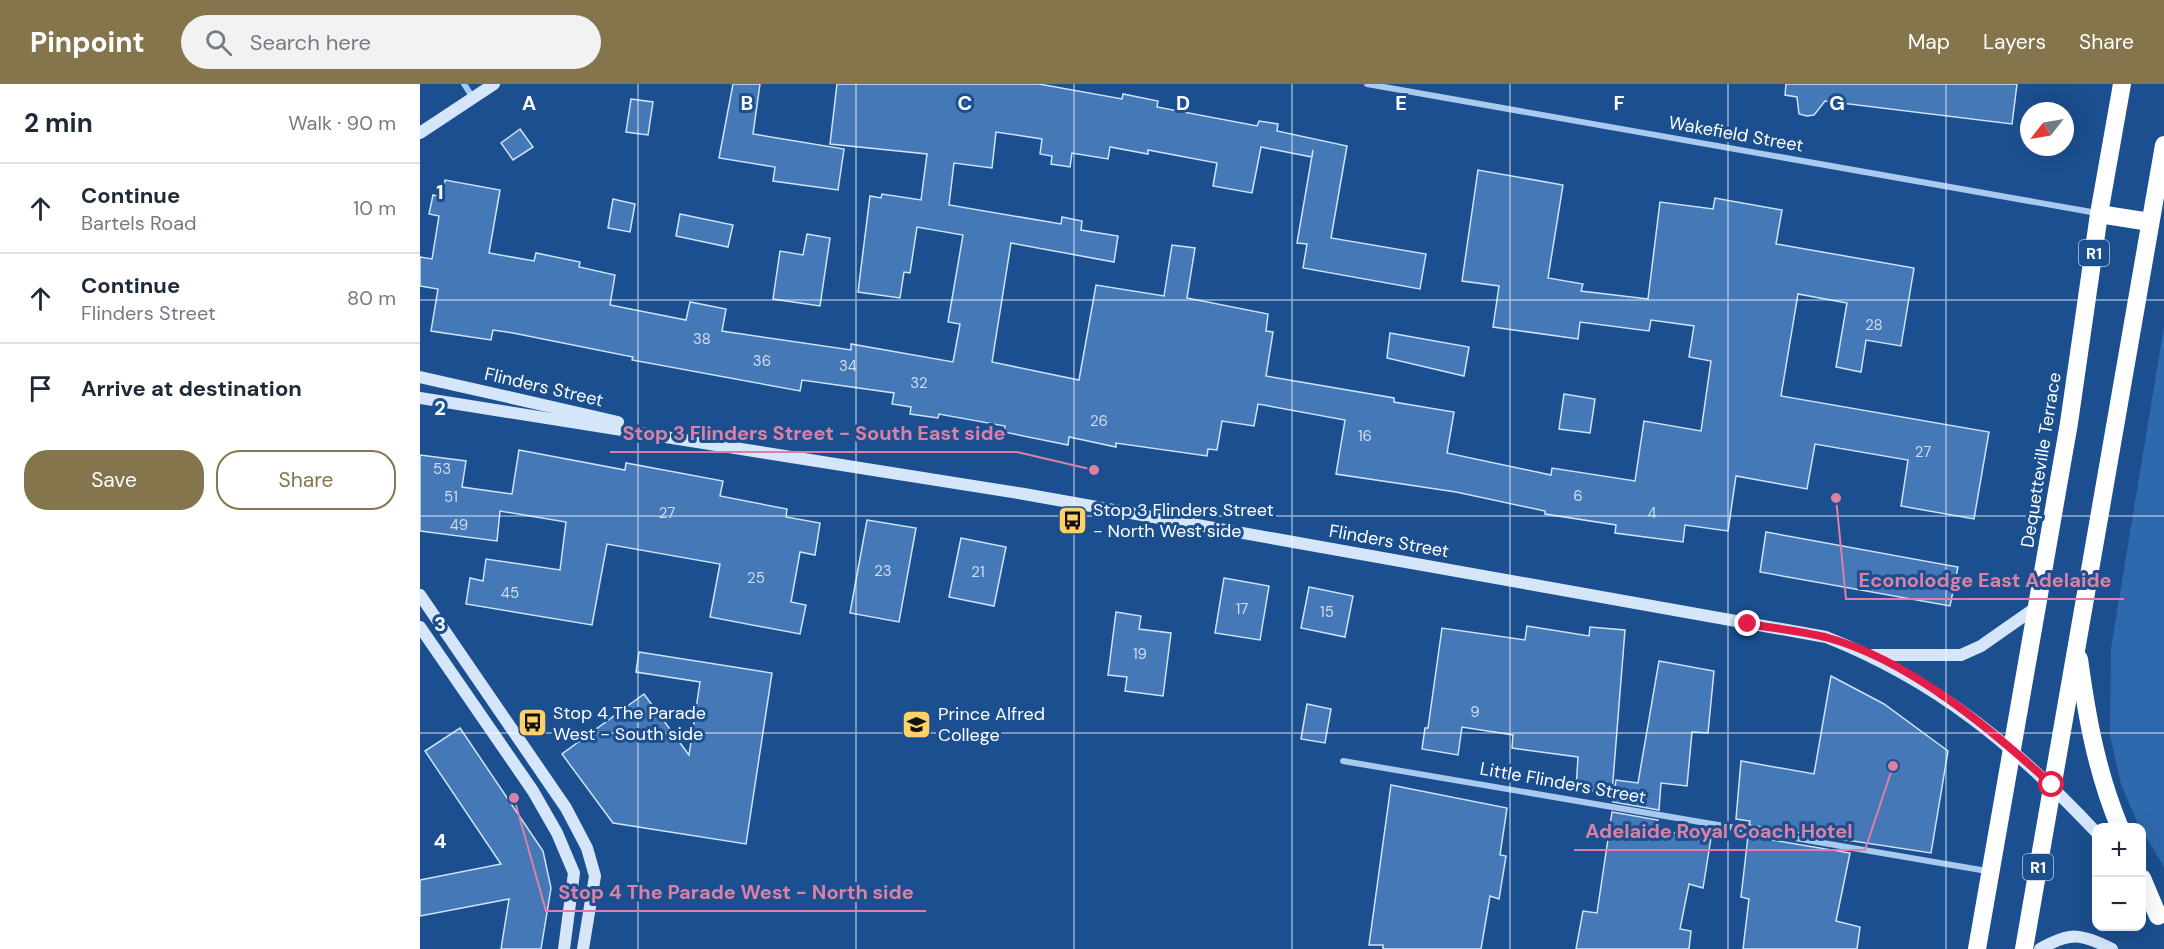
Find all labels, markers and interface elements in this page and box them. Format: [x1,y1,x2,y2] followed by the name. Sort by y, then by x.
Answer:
[181,15,601,69] search box
[30,24,145,61] text: Pinpoint
[202,26,235,59] icon: search
[250,28,371,57] text: Search here
[1908,28,1950,56] text: Map
[1983,28,2046,56] text: Layers
[2079,28,2134,56] text: Share
[522,90,536,116] text: A
[741,90,753,116] text: B
[958,90,972,116] text: C
[1176,90,1190,116] text: D
[1395,90,1407,116] text: E
[1613,90,1625,116] text: F
[1829,90,1845,116] text: G
[2020,102,2074,156] north arrow
[24,106,93,140] text: 2 min
[288,110,396,136] text: Walk · 90 m
[1667,110,1805,158] street label: Wakefield Street
[436,179,444,205] text: 1
[81,181,180,210] text: Continue
[24,192,57,225] icon: ahead
[353,195,396,221] text: 10 m
[81,210,197,236] text: Bartels Road
[2079,240,2109,266] road number: R1
[81,271,180,300] text: Continue
[24,282,57,315] icon: ahead
[347,285,396,311] text: 80 m
[81,300,216,326] text: Flinders Street
[1865,315,1883,335] house number: 28
[693,329,711,349] house number: 38
[753,351,771,371] house number: 36
[839,356,857,376] house number: 34
[482,362,606,412] street label: Flinders Street
[2015,371,2067,549] street label: Dequetteville Terrace
[24,372,57,405] icon: arrive
[910,373,928,393] house number: 32
[81,374,302,403] text: Arrive at destination
[434,395,446,421] text: 2
[1090,411,1108,431] house number: 26
[610,414,1017,452] callout: Stop 3 Flinders Street - South East side
[622,420,1006,446] text: Stop 3 Flinders Street - South East side
[1358,426,1372,446] house number: 16
[1915,442,1931,462] house number: 27
[24,450,204,510] button: Save
[216,450,396,510] button: Share
[433,459,451,479] house number: 53
[1573,486,1583,506] house number: 6
[444,487,458,507] house number: 51
[1093,498,1274,543] place label: Stop 3 Flinders Street - North West side
[659,503,675,523] house number: 27
[1647,503,1657,523] house number: 4
[1056,504,1088,536] bus stop icon: Stop 3 Flinders Street - North West side
[450,515,468,535] house number: 49
[1327,519,1451,563] street label: Flinders Street
[874,561,892,581] house number: 23
[1846,561,2124,599] callout: Econolodge East Adelaide
[971,562,985,582] house number: 21
[1858,567,2112,593] text: Econolodge East Adelaide
[747,568,765,588] house number: 25
[501,583,519,603] house number: 45
[1236,599,1248,619] house number: 17
[1320,602,1334,622] house number: 15
[1734,610,1760,636] route end
[434,611,446,637] text: 3
[1133,644,1147,664] house number: 19
[553,701,706,746] place label: Stop 4 The Parade West - South side
[938,702,1045,747] place label: Prince Alfred College
[1470,702,1480,722] house number: 9
[516,707,548,739] bus stop icon: Stop 4 The Parade West - South side
[901,708,933,740] school or university icon: Prince Alfred College
[1478,757,1648,809] street label: Little Flinders Street
[2038,771,2064,797] route start
[1574,812,1865,850] callout: Adelaide Royal Coach Hotel
[1585,818,1853,844] text: Adelaide Royal Coach Hotel
[2092,823,2146,931] map controls
[2092,823,2146,877] button: +
[434,828,447,854] text: 4
[2023,854,2053,880] road number: R1
[546,873,926,911] callout: Stop 4 The Parade West - North side
[2092,877,2146,931] button: −
[558,879,914,905] text: Stop 4 The Parade West - North side

